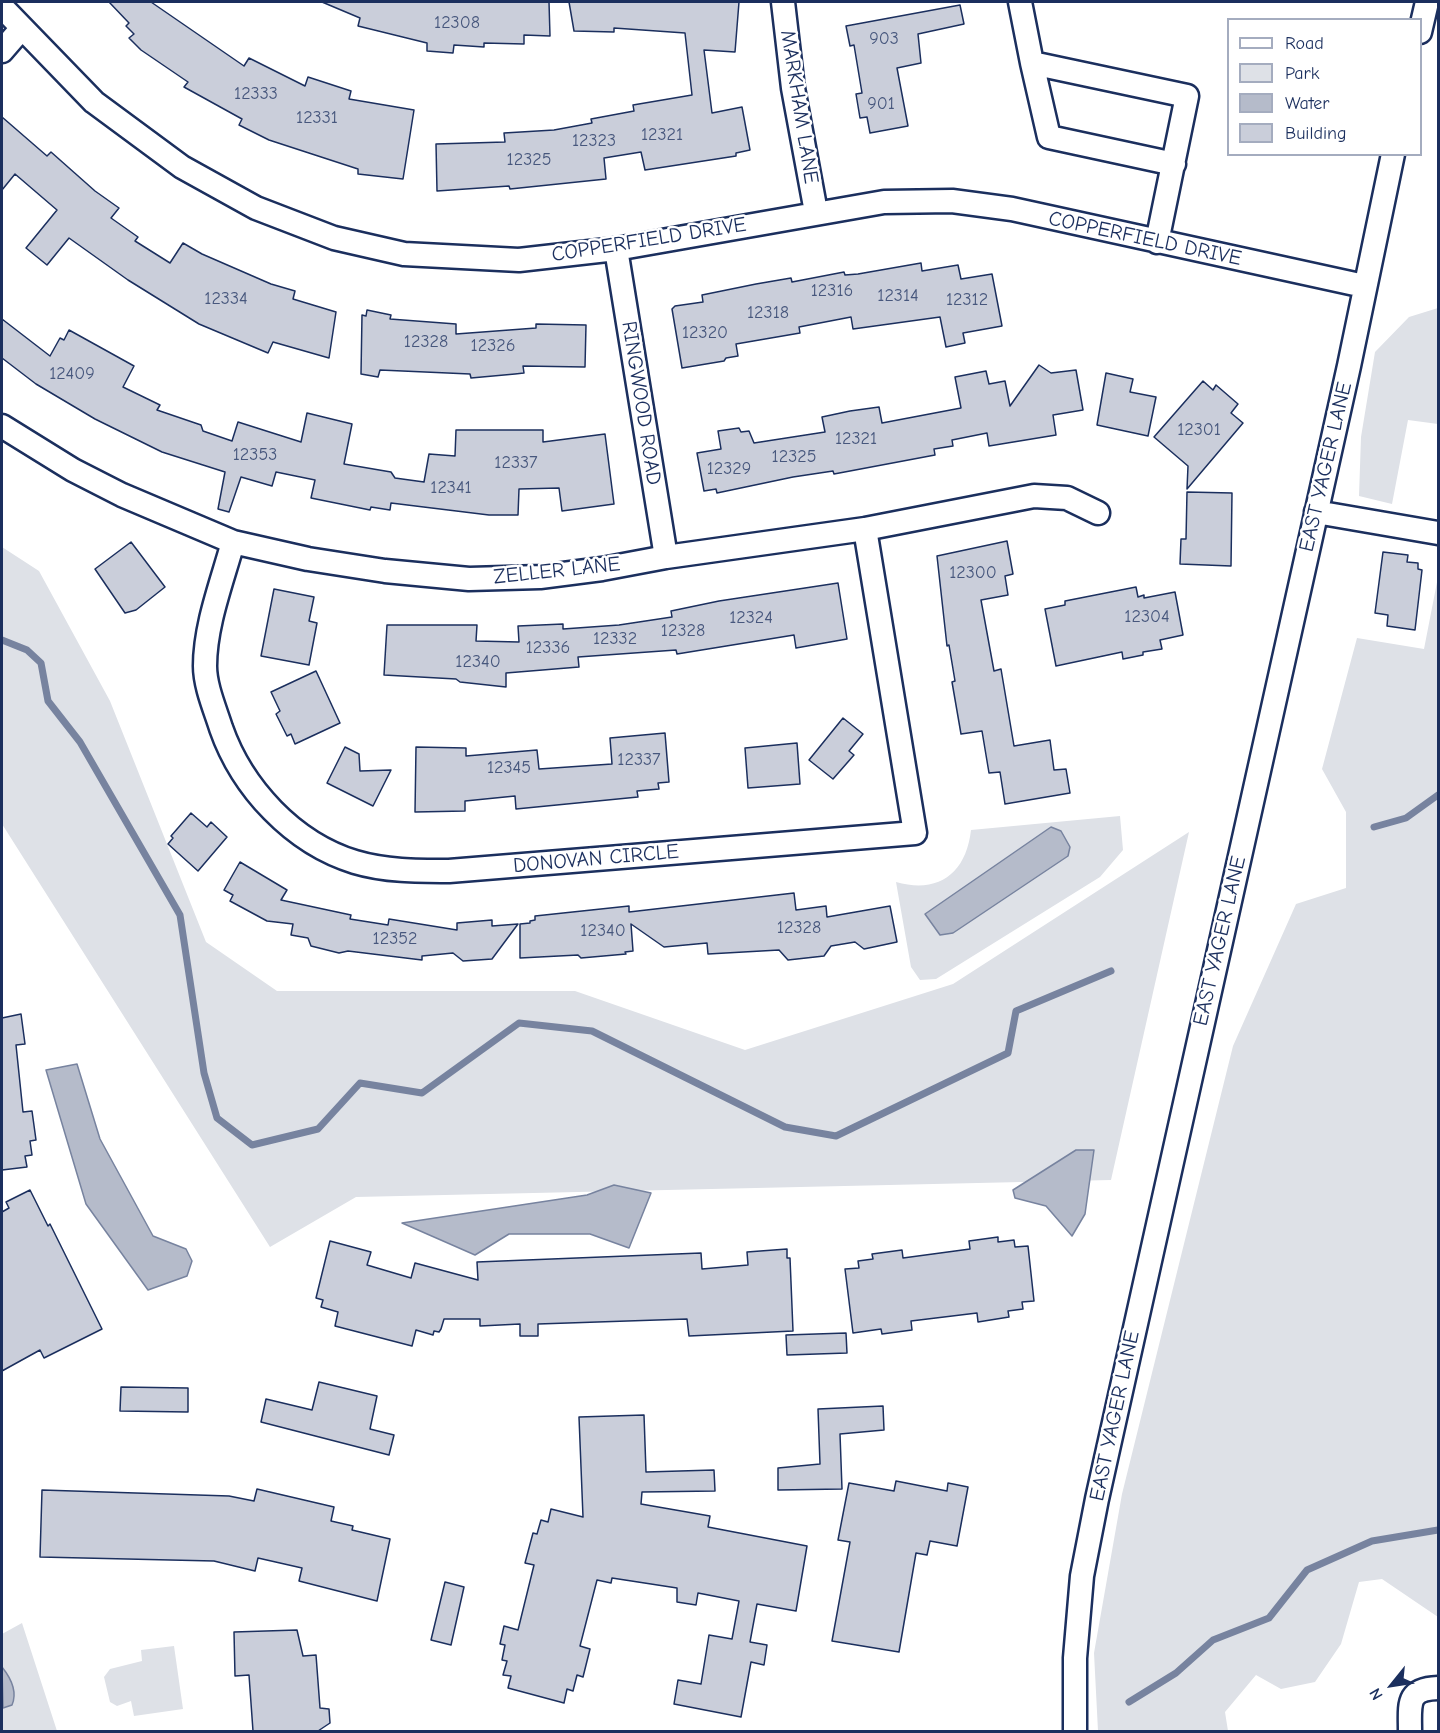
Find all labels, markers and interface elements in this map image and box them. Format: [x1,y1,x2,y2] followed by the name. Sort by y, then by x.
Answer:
[434,12,480,34] house number: 12308
[1227,18,1422,156] legend
[774,28,824,186] street label: MARKHAM LANE
[869,28,899,50] house number: 903
[1285,33,1324,54] text: Road
[1285,63,1319,84] text: Park
[234,83,278,105] house number: 12333
[867,93,895,115] house number: 901
[1285,93,1329,114] text: Water
[296,107,338,129] house number: 12331
[1285,123,1347,144] text: Building
[641,124,683,146] house number: 12321
[572,130,616,152] house number: 12323
[507,149,551,171] house number: 12325
[1046,206,1244,272] street label: COPPERFIELD DRIVE
[550,212,748,268] street label: COPPERFIELD DRIVE
[811,280,853,302] house number: 12316
[877,285,919,307] house number: 12314
[204,288,248,310] house number: 12334
[946,289,988,311] house number: 12312
[747,302,789,324] house number: 12318
[616,319,666,487] street label: RINGWOOD ROAD
[682,322,728,344] house number: 12320
[404,331,448,353] house number: 12328
[471,335,515,357] house number: 12326
[49,363,95,385] house number: 12409
[1294,380,1358,554] street label: EAST YAGER LANE
[1177,419,1221,441] house number: 12301
[835,428,877,450] house number: 12321
[233,444,277,466] house number: 12353
[772,446,816,468] house number: 12325
[494,452,538,474] house number: 12337
[707,458,751,480] house number: 12329
[430,477,472,499] house number: 12341
[492,552,622,590] street label: ZELLER LANE
[949,562,997,584] house number: 12300
[1124,606,1170,628] house number: 12304
[729,607,773,629] house number: 12324
[661,620,705,642] house number: 12328
[593,628,637,650] house number: 12332
[526,637,570,659] house number: 12336
[455,651,501,673] house number: 12340
[617,749,661,771] house number: 12337
[487,757,531,779] house number: 12345
[512,839,680,879] street label: DONOVAN CIRCLE
[1188,854,1252,1028] street label: EAST YAGER LANE
[777,917,821,939] house number: 12328
[580,920,626,942] house number: 12340
[373,928,417,950] house number: 12352
[1085,1329,1145,1503] street label: EAST YAGER LANE
[1362,1655,1422,1715] north arrow
[1366,1685,1387,1703] text: N

